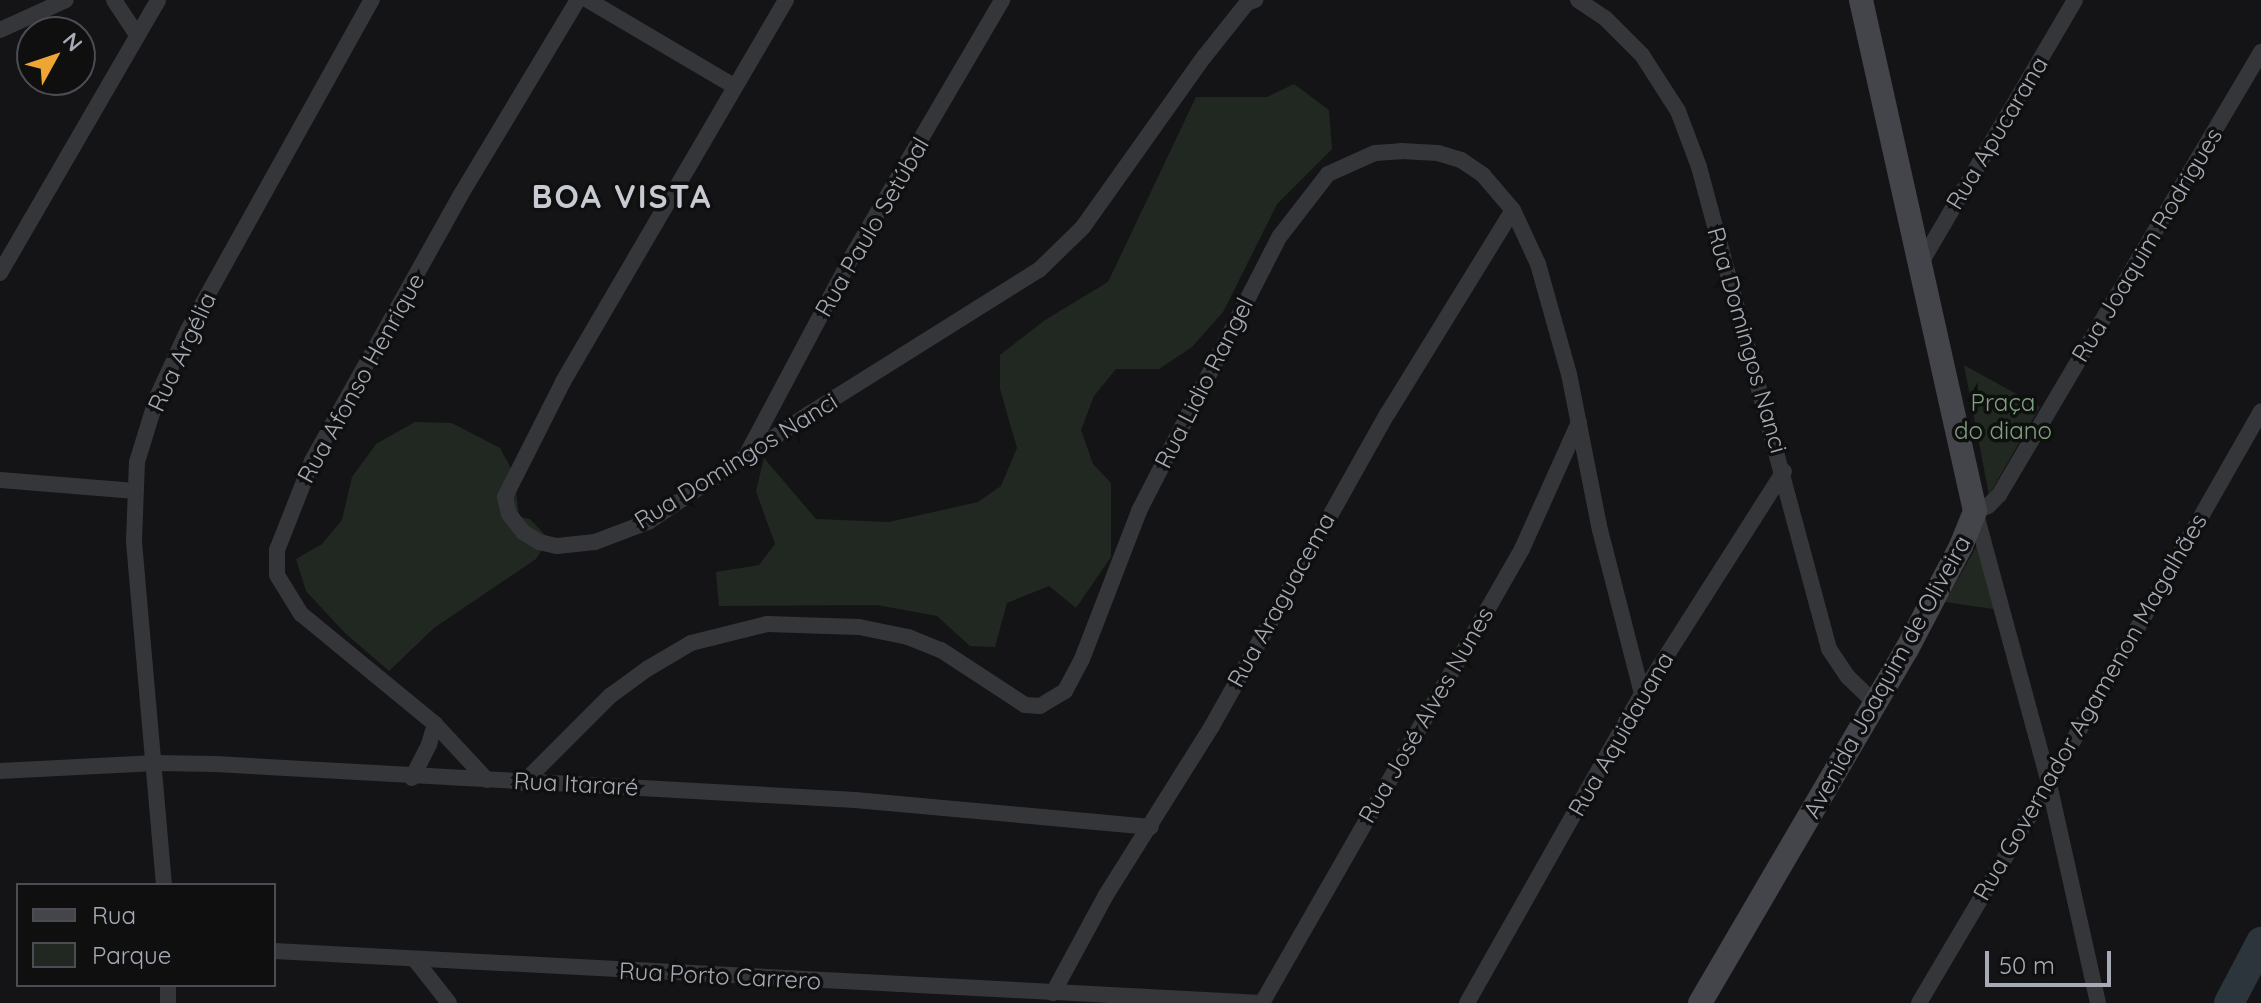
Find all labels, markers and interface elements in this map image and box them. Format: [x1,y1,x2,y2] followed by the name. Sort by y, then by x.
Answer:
[16,16,96,96] north arrow
[57,27,89,57] text: N
[1940,51,2054,215] street label: Rua Apucarana
[2066,123,2228,367] street label: Rua Joaquim Rodrigues
[809,132,935,322] street label: Rua Paulo Setúbal
[532,177,712,215] district label: BOA VISTA
[1701,224,1793,456] street label: Rua Domingos Nanci
[291,268,431,488] street label: Rua Afonso Henrique
[142,288,222,416] street label: Rua Argélia
[1149,293,1259,473] street label: Rua Lidio Rangel
[629,387,843,535] street label: Rua Domingos Nanci
[1954,389,2052,445] park label: Praça do diano
[1221,508,1341,692] street label: Rua Araguacema
[1967,509,2213,905] street label: Rua Governador Agamenon Magalhães
[1797,531,1977,823] street label: Avenida Joaquim de Oliveira
[1352,602,1500,828] street label: Rua José Alves Nunes
[1562,647,1680,821] street label: Rua Aquidauana
[513,766,639,802] street label: Rua Itararé
[16,883,276,987] legend
[92,900,136,930] text: Rua
[1989,935,2115,985] scale bar
[92,940,171,970] text: Parque
[1999,950,2055,980] text: 50 m
[618,956,822,996] street label: Rua Porto Carrero

